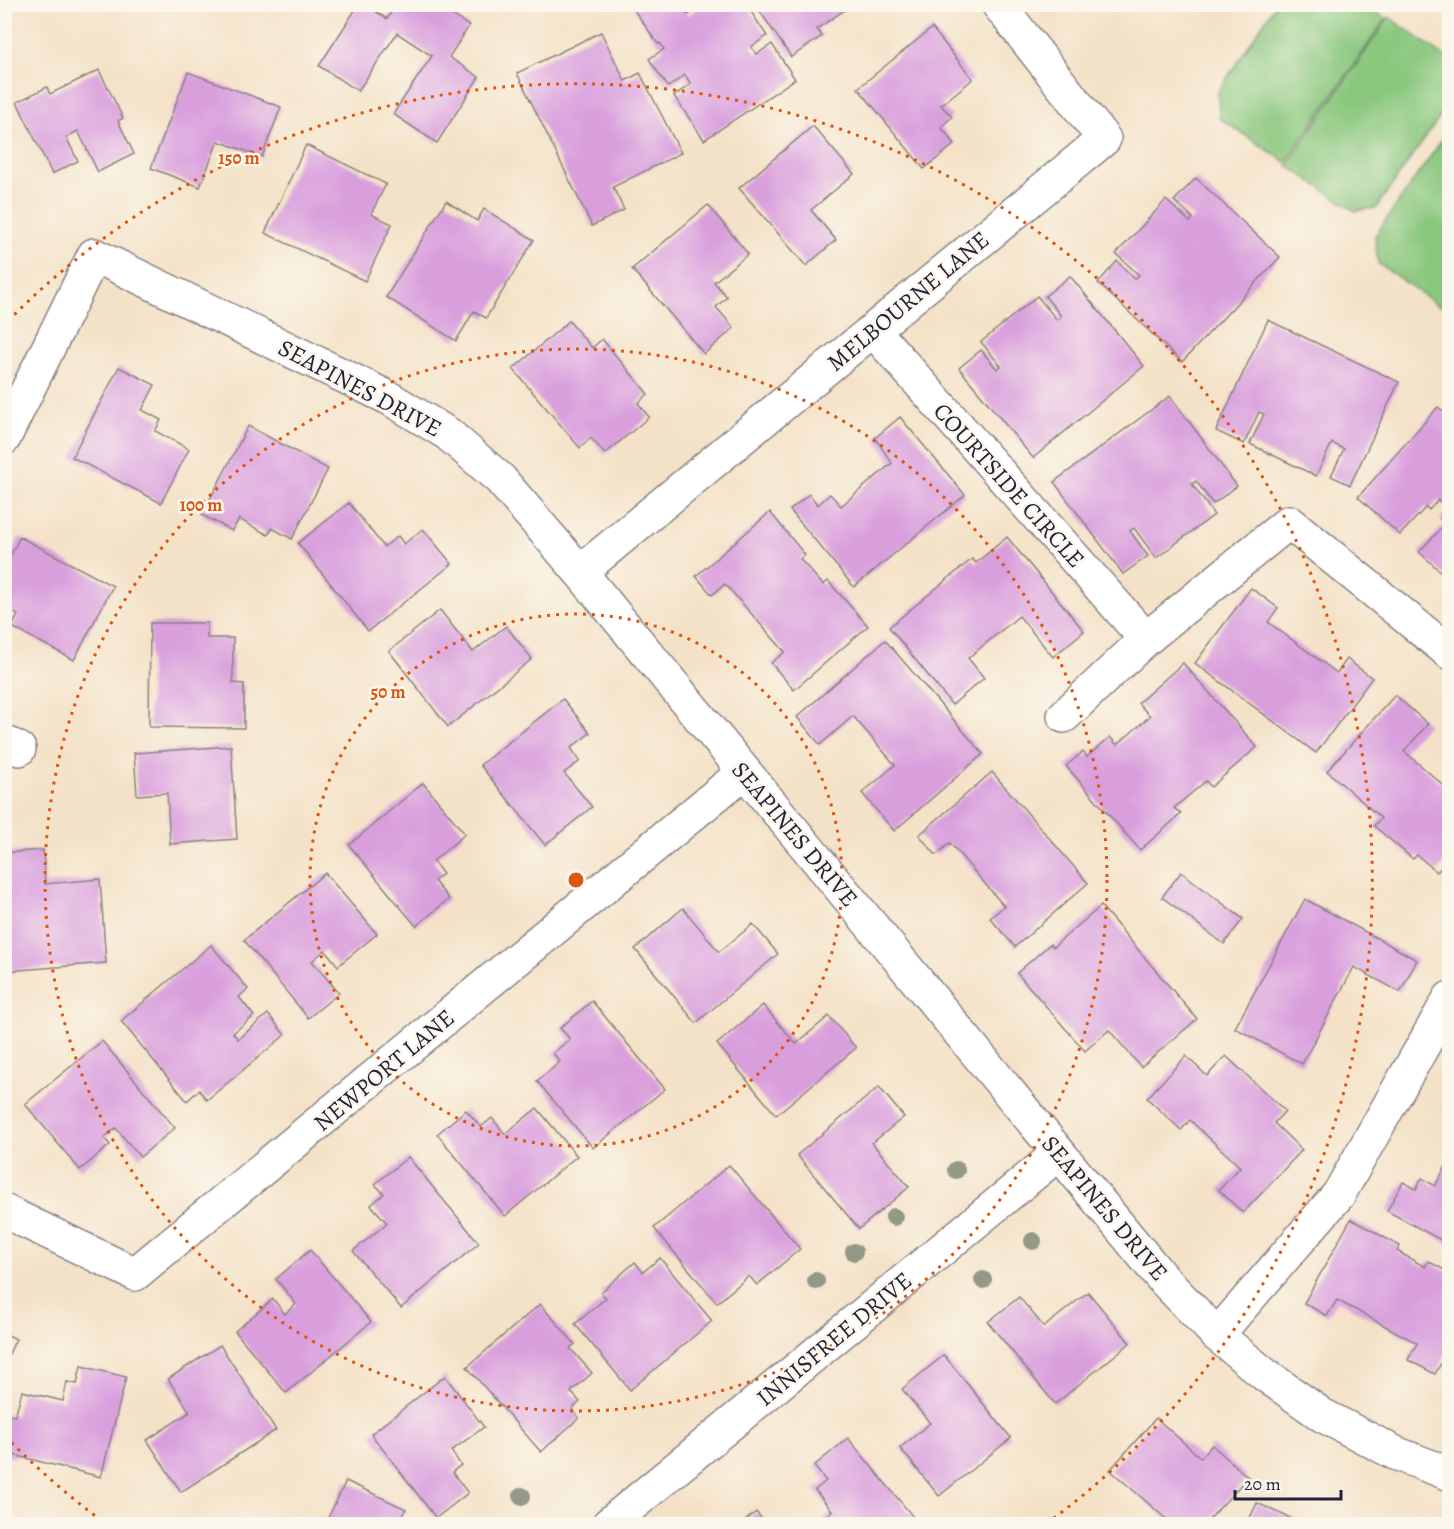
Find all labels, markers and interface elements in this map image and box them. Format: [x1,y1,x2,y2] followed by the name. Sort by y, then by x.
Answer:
[218,146,260,170] text: 150 m
[820,224,996,378] street label: MELBOURNE LANE
[273,331,447,445] street label: SEAPINES DRIVE
[926,396,1092,574] street label: COURTSIDE CIRCLE
[180,493,222,517] text: 100 m
[371,680,405,704] text: 50 m
[725,754,865,914] street label: SEAPINES DRIVE
[566,870,586,890] centre of rings
[307,1002,461,1138] street label: NEWPORT LANE
[1035,1128,1175,1288] street label: SEAPINES DRIVE
[750,1265,918,1413] street label: INNISFREE DRIVE
[1235,1463,1342,1501] scale bar
[1244,1472,1281,1496] text: 20 m

